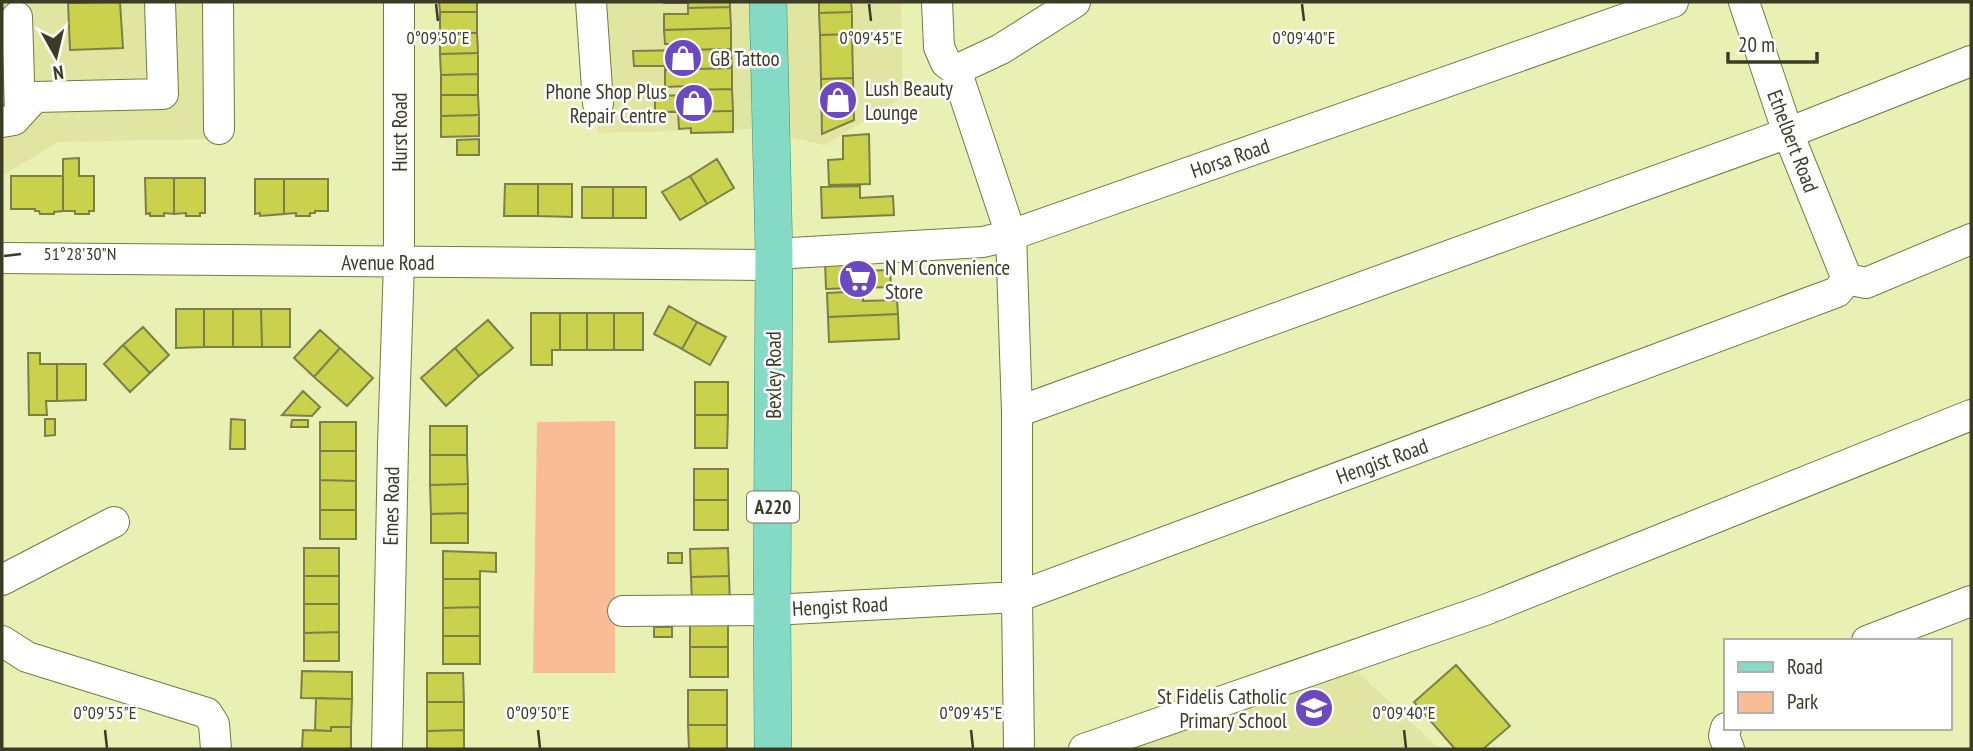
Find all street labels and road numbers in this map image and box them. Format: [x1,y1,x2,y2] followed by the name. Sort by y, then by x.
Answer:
[1761,86,1825,196] street label: Ethelbert Road
[386,92,413,172] street label: Hurst Road
[1187,132,1273,184] street label: Horsa Road
[341,249,435,276] street label: Avenue Road
[760,331,787,419] street label: Bexley Road
[1332,432,1432,490] street label: Hengist Road
[377,466,405,546] street label: Emes Road
[747,492,799,522] road number: A220
[791,590,889,622] street label: Hengist Road

